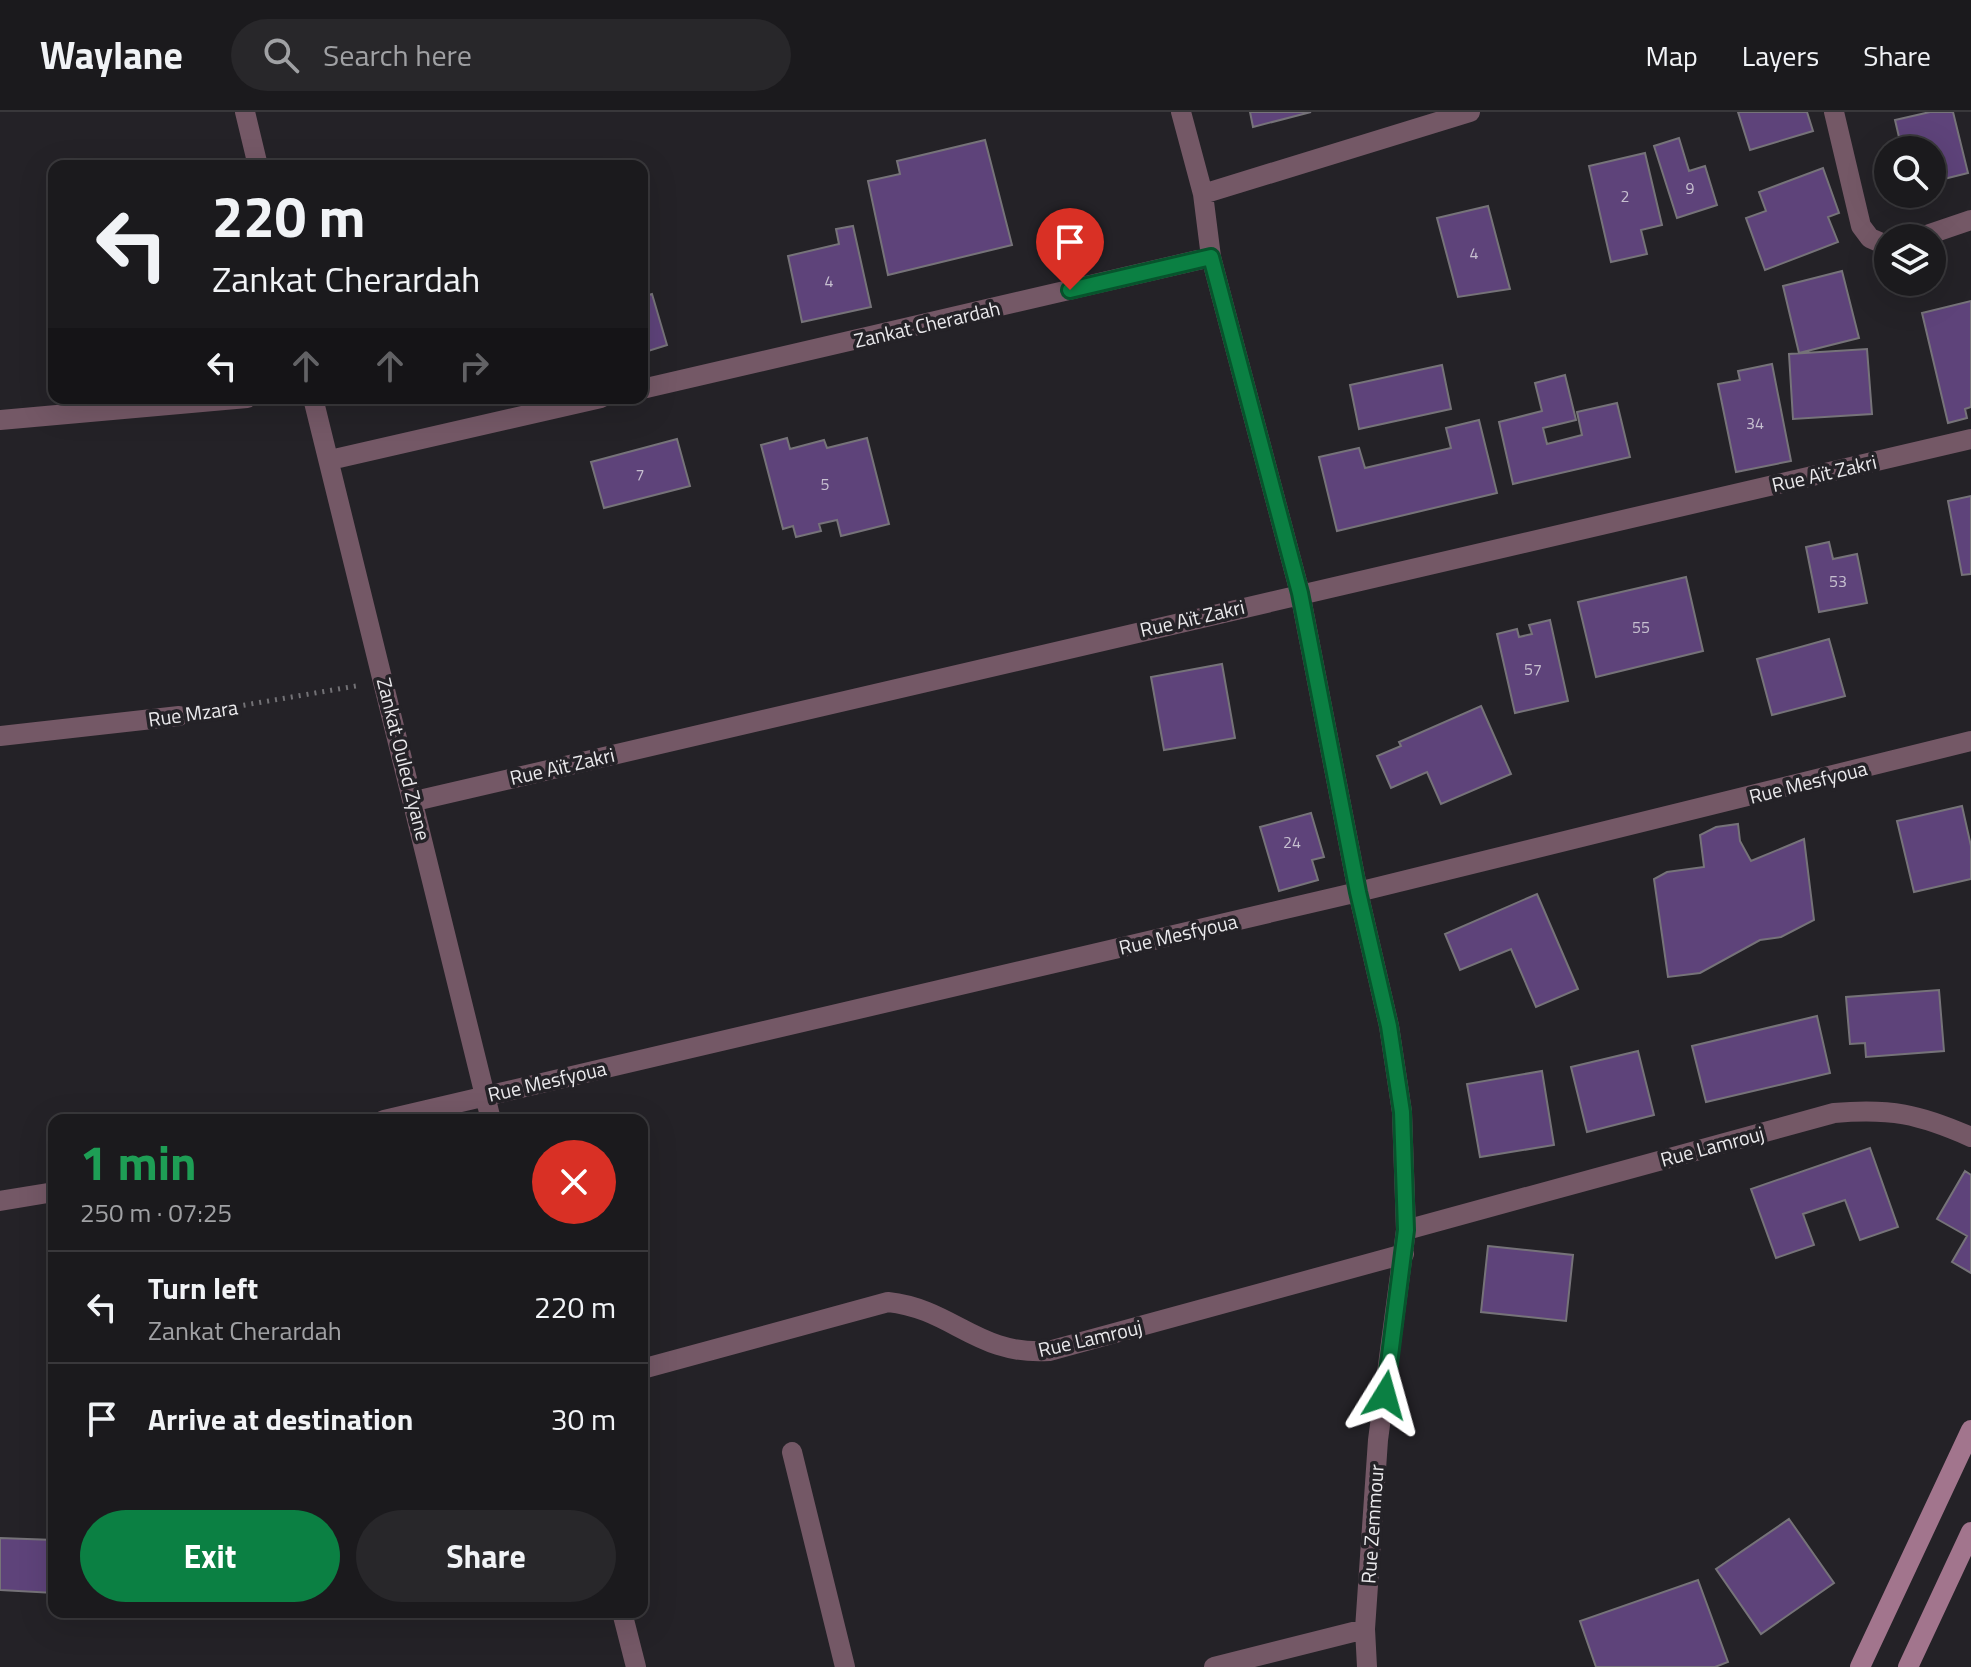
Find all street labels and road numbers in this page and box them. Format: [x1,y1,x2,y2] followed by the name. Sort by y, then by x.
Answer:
[851,292,1003,356] street label: Zankat Cherardah
[1769,446,1879,500] street label: Rue Aït Zakri
[1137,591,1247,645] street label: Rue Aït Zakri
[369,674,439,844] street label: Zankat Ouled Zyane
[146,691,240,735] street label: Rue Mzara
[507,739,617,793] street label: Rue Aït Zakri
[1746,752,1870,812] street label: Rue Mesfyoua
[1116,905,1240,963] street label: Rue Mesfyoua
[485,1052,609,1110] street label: Rue Mesfyoua
[1657,1117,1767,1175] street label: Rue Lamrouj
[1035,1311,1145,1365] street label: Rue Lamrouj
[1352,1463,1392,1585] street label: Rue Zemmour

